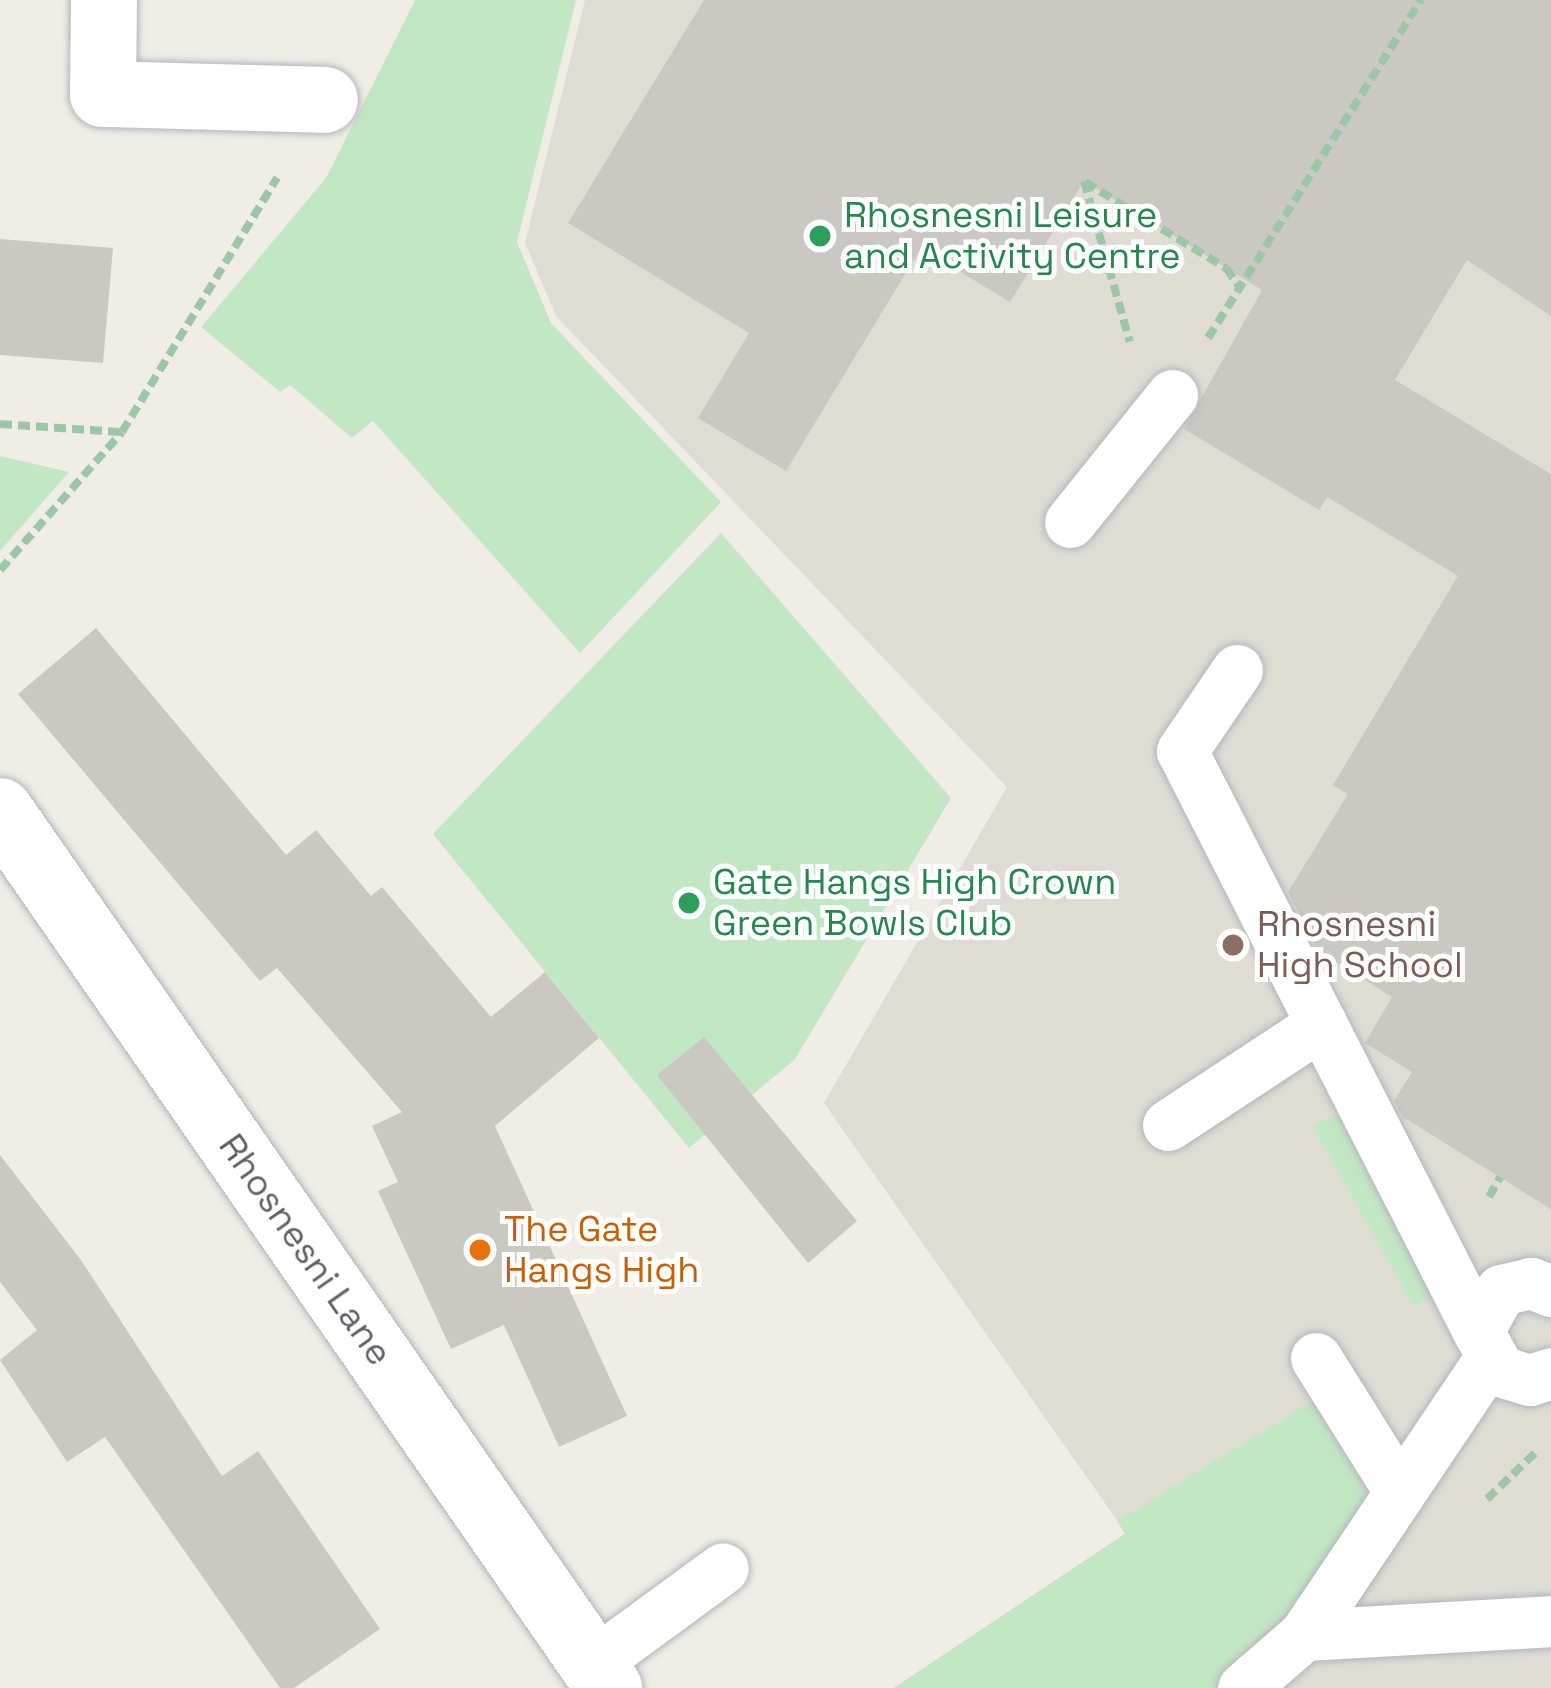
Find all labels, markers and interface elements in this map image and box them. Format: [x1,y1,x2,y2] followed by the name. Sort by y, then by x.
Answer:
[844,193,1181,278] place label: Rhosnesni Leisure and Activity Centre
[807,223,833,249] marker: Rhosnesni Leisure and Activity Centre
[713,860,1116,945] place label: Gate Hangs High Crown Green Bowls Club
[676,890,702,916] marker: Gate Hangs High Crown Green Bowls Club
[1257,902,1463,987] place label: Rhosnesni High School
[1220,932,1246,958] marker: Rhosnesni High School
[209,1126,401,1374] street label: Rhosnesni Lane
[504,1207,699,1292] place label: The Gate Hangs High
[467,1237,493,1263] marker: The Gate Hangs High

